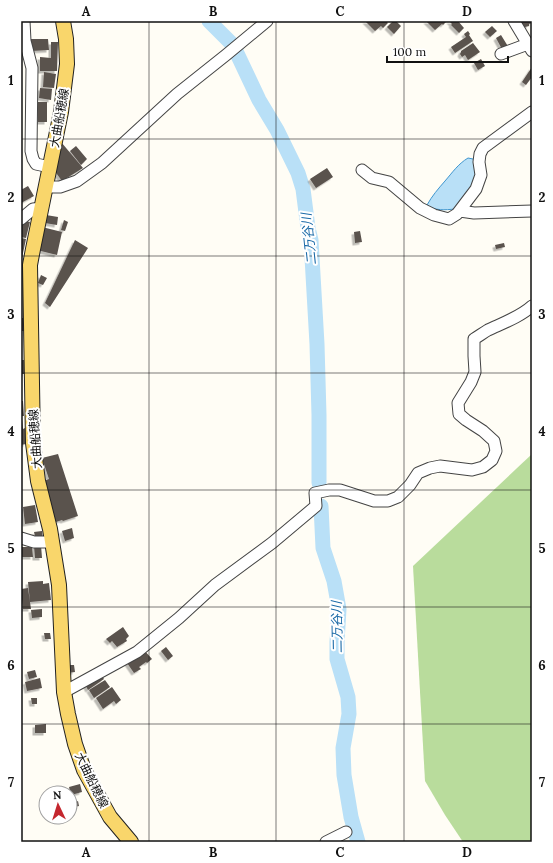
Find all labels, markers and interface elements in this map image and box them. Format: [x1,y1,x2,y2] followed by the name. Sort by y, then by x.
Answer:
[82,3,91,20] text: A
[209,3,218,20] text: B
[336,3,345,20] text: C
[462,3,472,20] text: D
[387,38,508,64] scale bar
[393,44,426,59] text: 100 m
[8,72,14,89] text: 1
[539,72,545,89] text: 1
[46,87,72,149] street label: 大曲船穂線
[8,189,15,206] text: 2
[539,189,546,206] text: 2
[298,210,320,266] water label: 二万谷川
[7,306,15,323] text: 3
[538,306,546,323] text: 3
[25,409,45,469] street label: 大曲船穂線
[7,423,15,440] text: 4
[538,423,546,440] text: 4
[7,540,15,557] text: 5
[538,540,546,557] text: 5
[328,599,346,653] water label: 二万谷川
[7,657,15,674] text: 6
[538,657,546,674] text: 6
[72,750,112,810] street label: 大曲船穂線
[8,774,14,791] text: 7
[539,774,545,791] text: 7
[38,785,78,825] north arrow
[53,788,63,802] text: N
[82,844,91,861] text: A
[209,844,218,861] text: B
[336,844,345,861] text: C
[462,844,472,861] text: D

